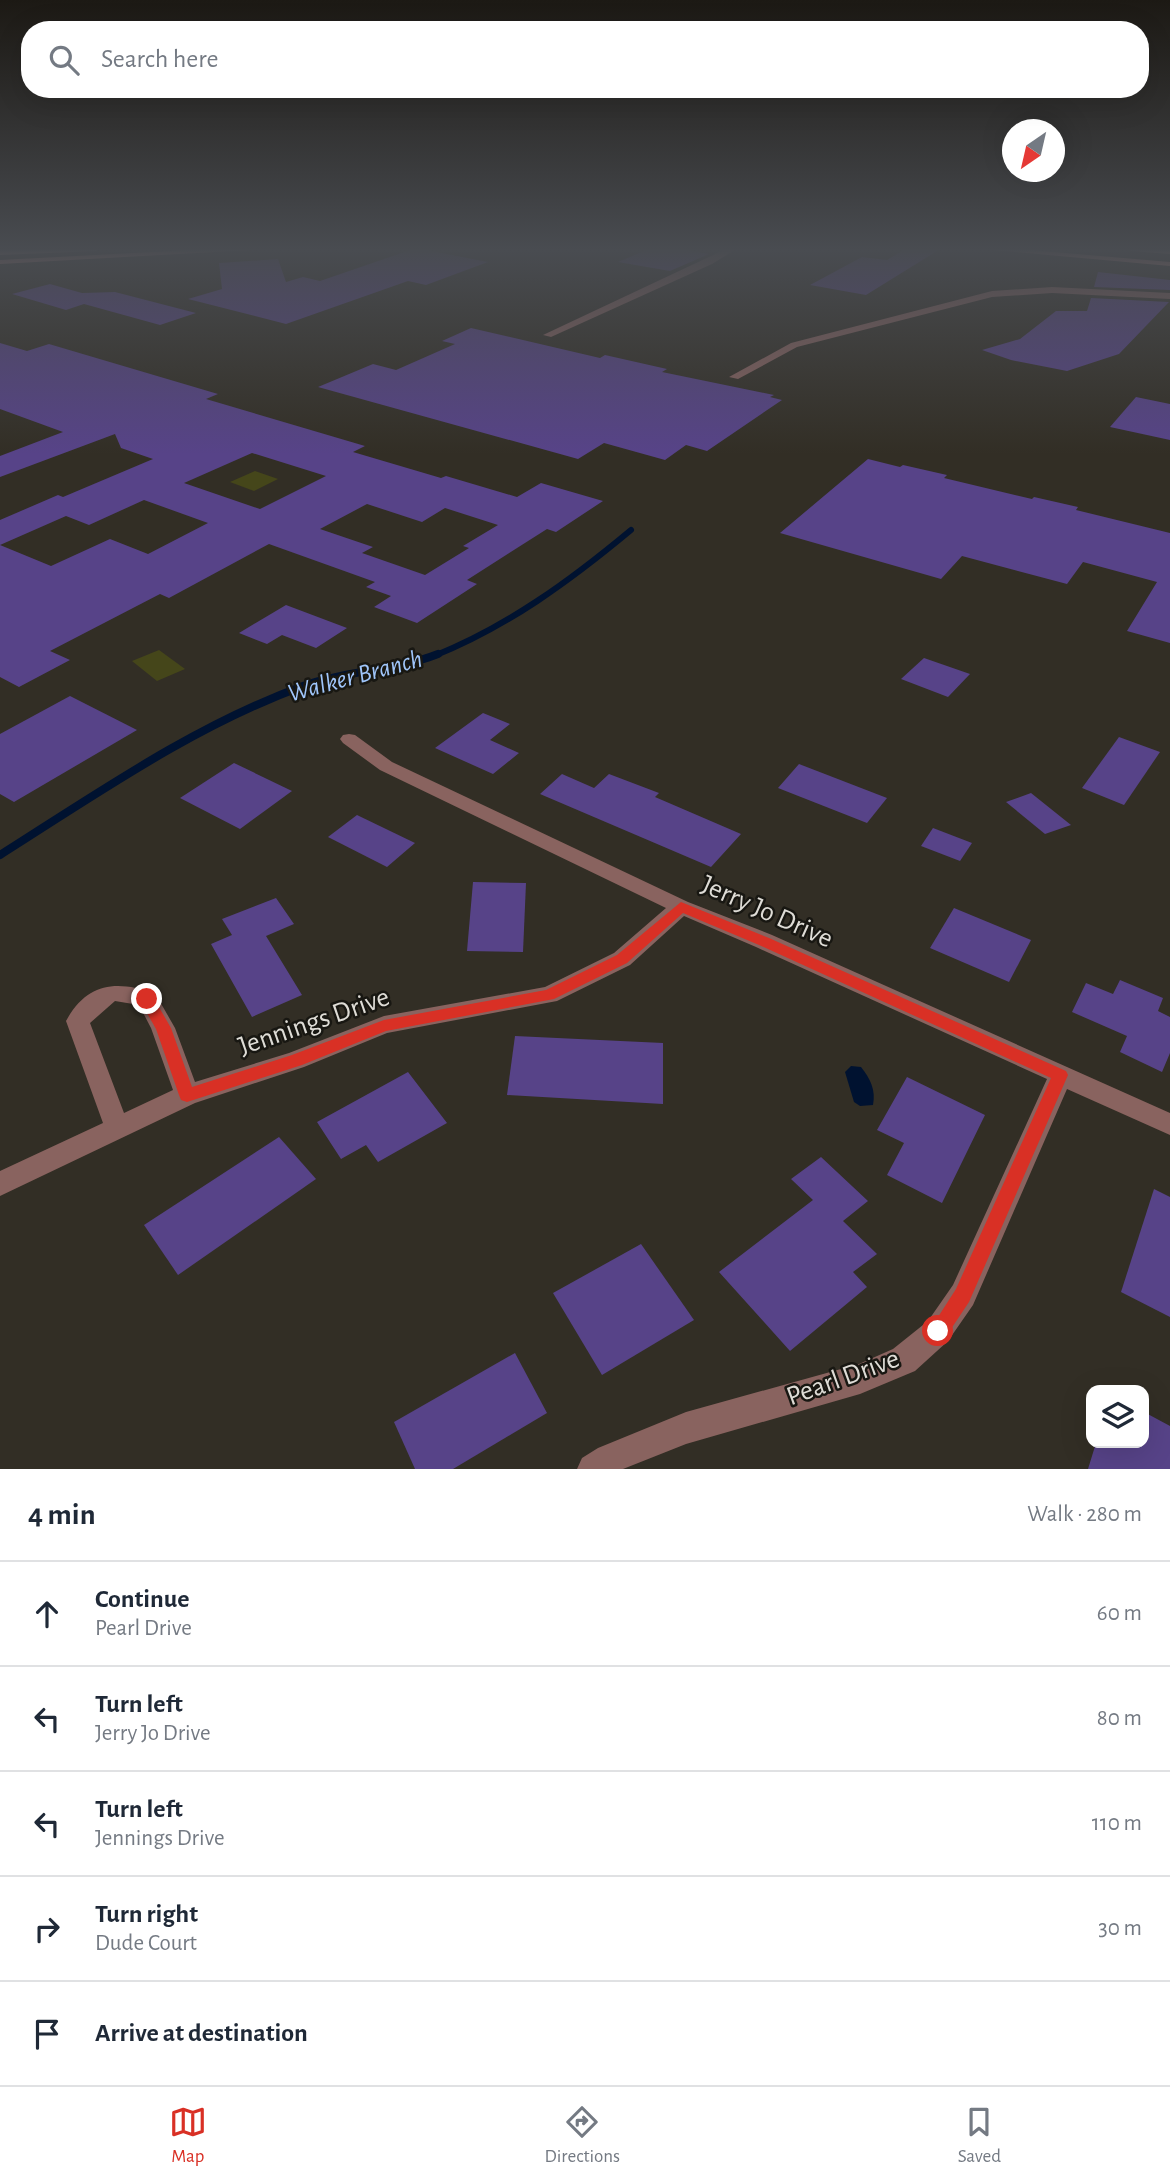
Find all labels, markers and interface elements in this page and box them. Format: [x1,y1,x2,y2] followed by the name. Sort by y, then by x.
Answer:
[21,21,1149,98] search box
[45,41,83,79] icon: search
[101,46,219,72] text: Search here
[1002,119,1065,182] north arrow
[285,646,425,706] water label: Walker Branch
[697,871,837,953] street label: Jerry Jo Drive
[131,983,162,1014] route end
[235,983,393,1061] street label: Jennings Drive
[922,1315,953,1346] route start
[783,1345,903,1411] street label: Pearl Drive
[1086,1385,1149,1448] map controls
[1086,1385,1149,1448] button: layers
[28,1500,96,1530] text: 4 min
[1027,1503,1142,1526] text: Walk · 280 m
[95,1586,190,1612] text: Continue
[28,1595,66,1633] icon: ahead
[1097,1602,1142,1625] text: 60 m
[95,1617,192,1640] text: Pearl Drive
[95,1691,183,1717] text: Turn left
[28,1700,66,1738] icon: left
[1097,1707,1142,1730] text: 80 m
[95,1722,211,1745] text: Jerry Jo Drive
[95,1796,183,1822] text: Turn left
[28,1805,66,1843] icon: left
[1092,1812,1142,1835] text: 110 m
[95,1827,225,1850] text: Jennings Drive
[95,1901,198,1927] text: Turn right
[28,1910,66,1948] icon: right
[1098,1917,1142,1940] text: 30 m
[95,1932,197,1955] text: Dude Court
[28,2015,66,2053] icon: arrive
[95,2020,308,2046] text: Arrive at destination
[169,2103,207,2168] tab: Map
[544,2103,620,2168] tab: Directions
[958,2103,1001,2168] tab: Saved

